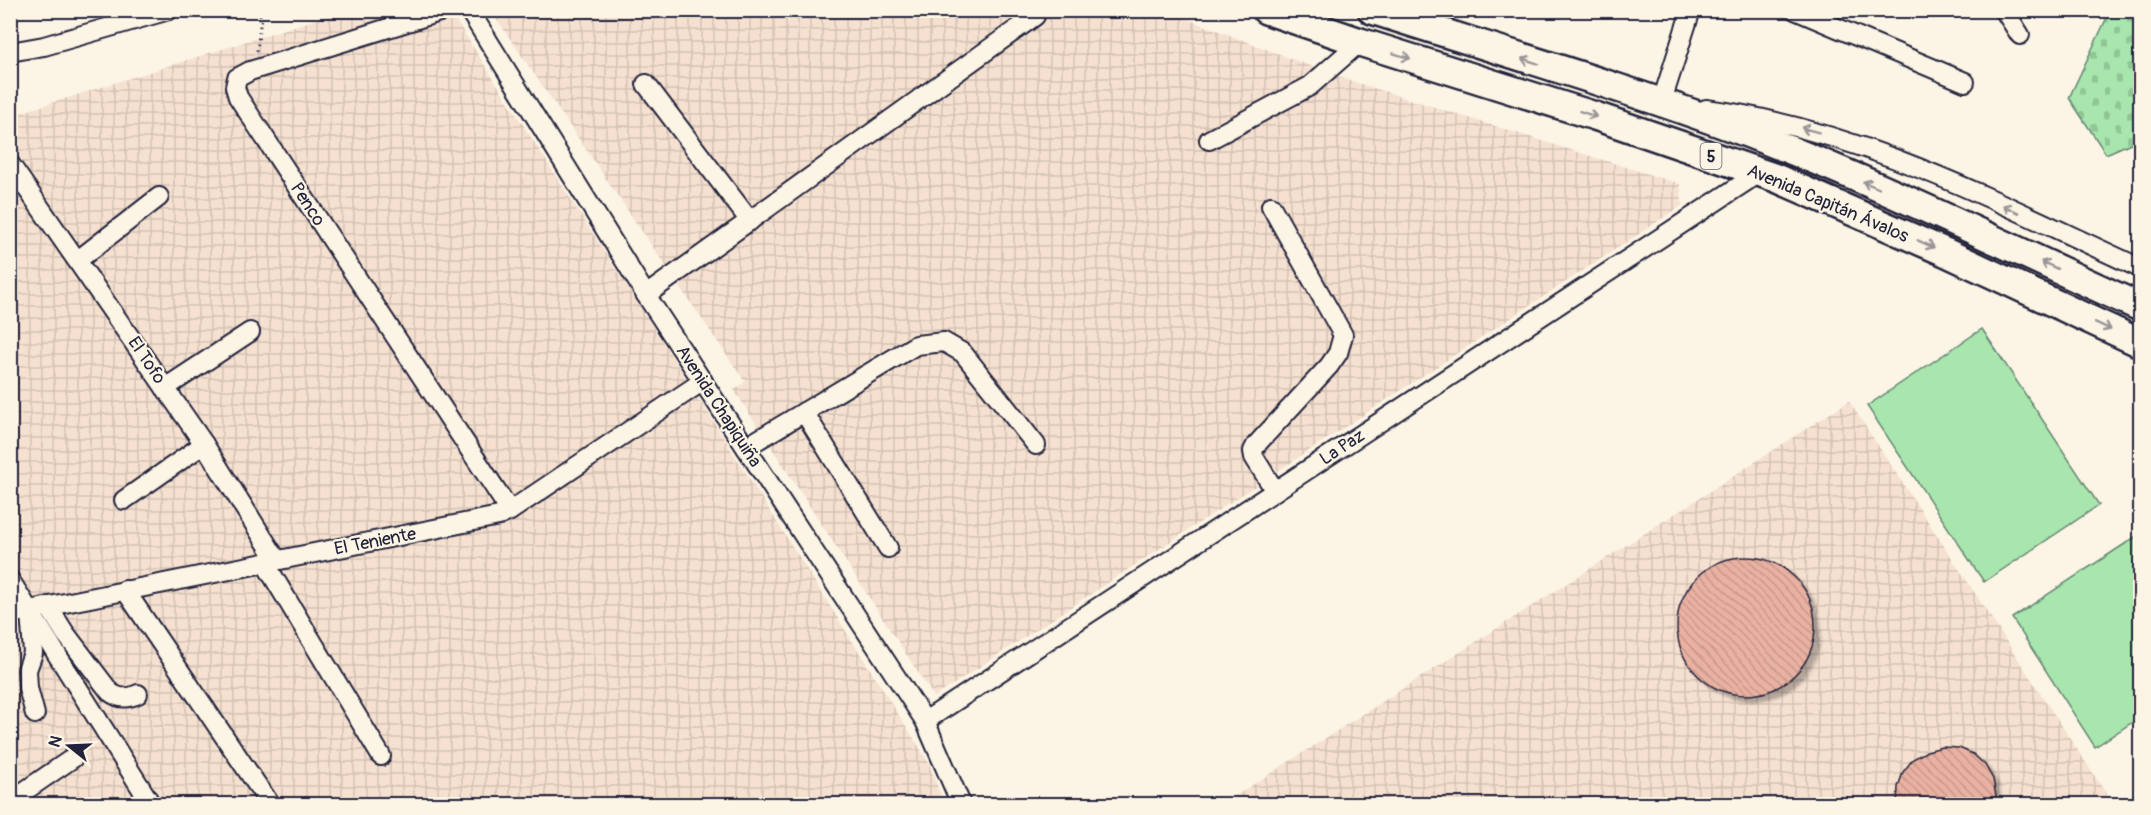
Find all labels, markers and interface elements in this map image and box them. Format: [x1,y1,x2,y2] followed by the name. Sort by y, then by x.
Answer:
[1392,51,1411,62] one-way arrow
[1521,55,1540,66] one-way arrow
[1578,109,1597,120] one-way arrow
[1801,124,1820,135] one-way arrow
[1700,143,1722,169] road number: 5
[1744,159,1912,248] street label: Avenida Capitán Ávalos
[285,178,330,231] street label: Penco
[1863,179,1881,190] one-way arrow
[2003,202,2021,214] one-way arrow
[1917,239,1935,250] one-way arrow
[2041,259,2059,271] one-way arrow
[2094,320,2112,332] one-way arrow
[122,332,171,389] street label: El Tofo
[671,341,767,472] street label: Avenida Chapiquiña
[1315,424,1369,471] street label: La Paz
[332,522,418,561] street label: El Teniente
[39,716,99,776] north arrow
[45,733,67,750] text: N

